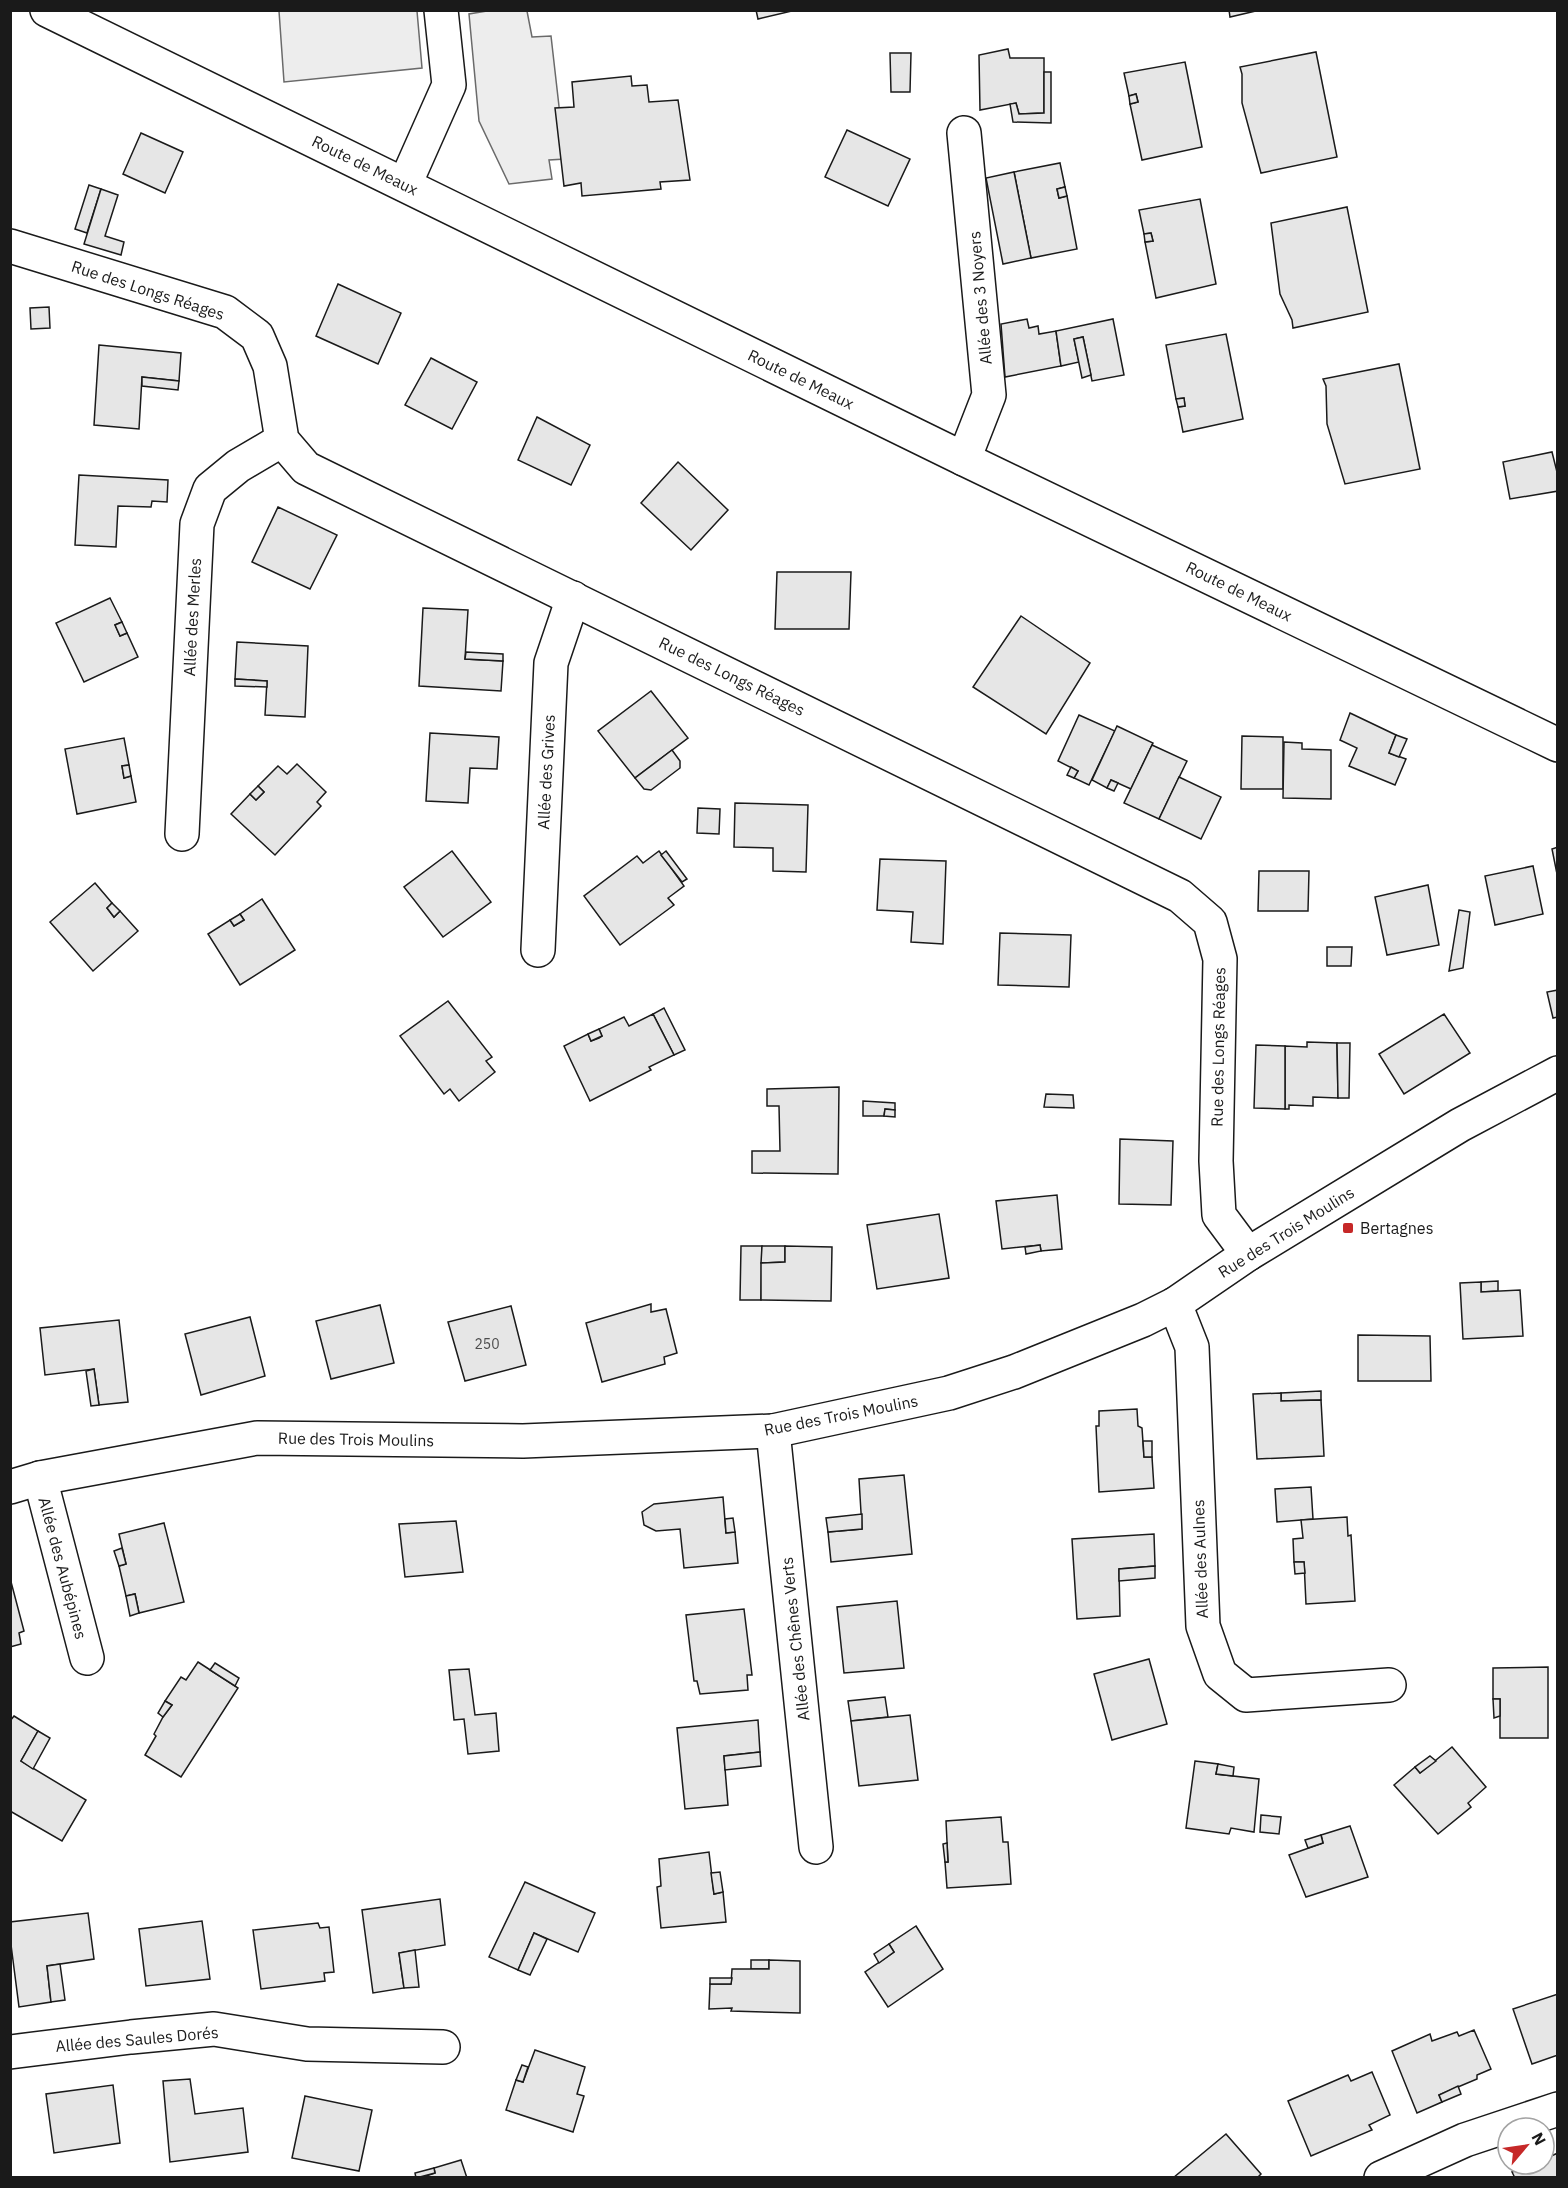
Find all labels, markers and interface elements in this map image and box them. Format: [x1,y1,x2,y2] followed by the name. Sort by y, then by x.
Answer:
[309,131,421,199] street label: Route de Meaux
[964,230,996,366] street label: Allée des 3 Noyers
[69,256,227,324] street label: Rue des Longs Réages
[745,345,857,413] street label: Route de Meaux
[179,557,205,677] street label: Allée des Merles
[1183,557,1295,625] street label: Route de Meaux
[656,632,808,720] street label: Rue des Longs Réages
[533,714,559,830] street label: Allée des Grives
[1207,967,1229,1127] street label: Rue des Longs Réages
[1214,1182,1358,1282] street label: Rue des Trois Moulins
[1360,1218,1433,1238] place label: Bertagnes
[1341,1221,1355,1235] marker: Bertagnes
[474,1335,500,1353] house number: 250
[762,1390,920,1440] street label: Rue des Trois Moulins
[278,1428,434,1450] street label: Rue des Trois Moulins
[34,1495,92,1641] street label: Allée des Aubépines
[1188,1499,1212,1619] street label: Allée des Aulnes
[776,1556,814,1722] street label: Allée des Chênes Verts
[55,2022,219,2056] street label: Allée des Saules Dorés
[1496,2116,1556,2176] north arrow
[1528,2129,1551,2149] text: N

